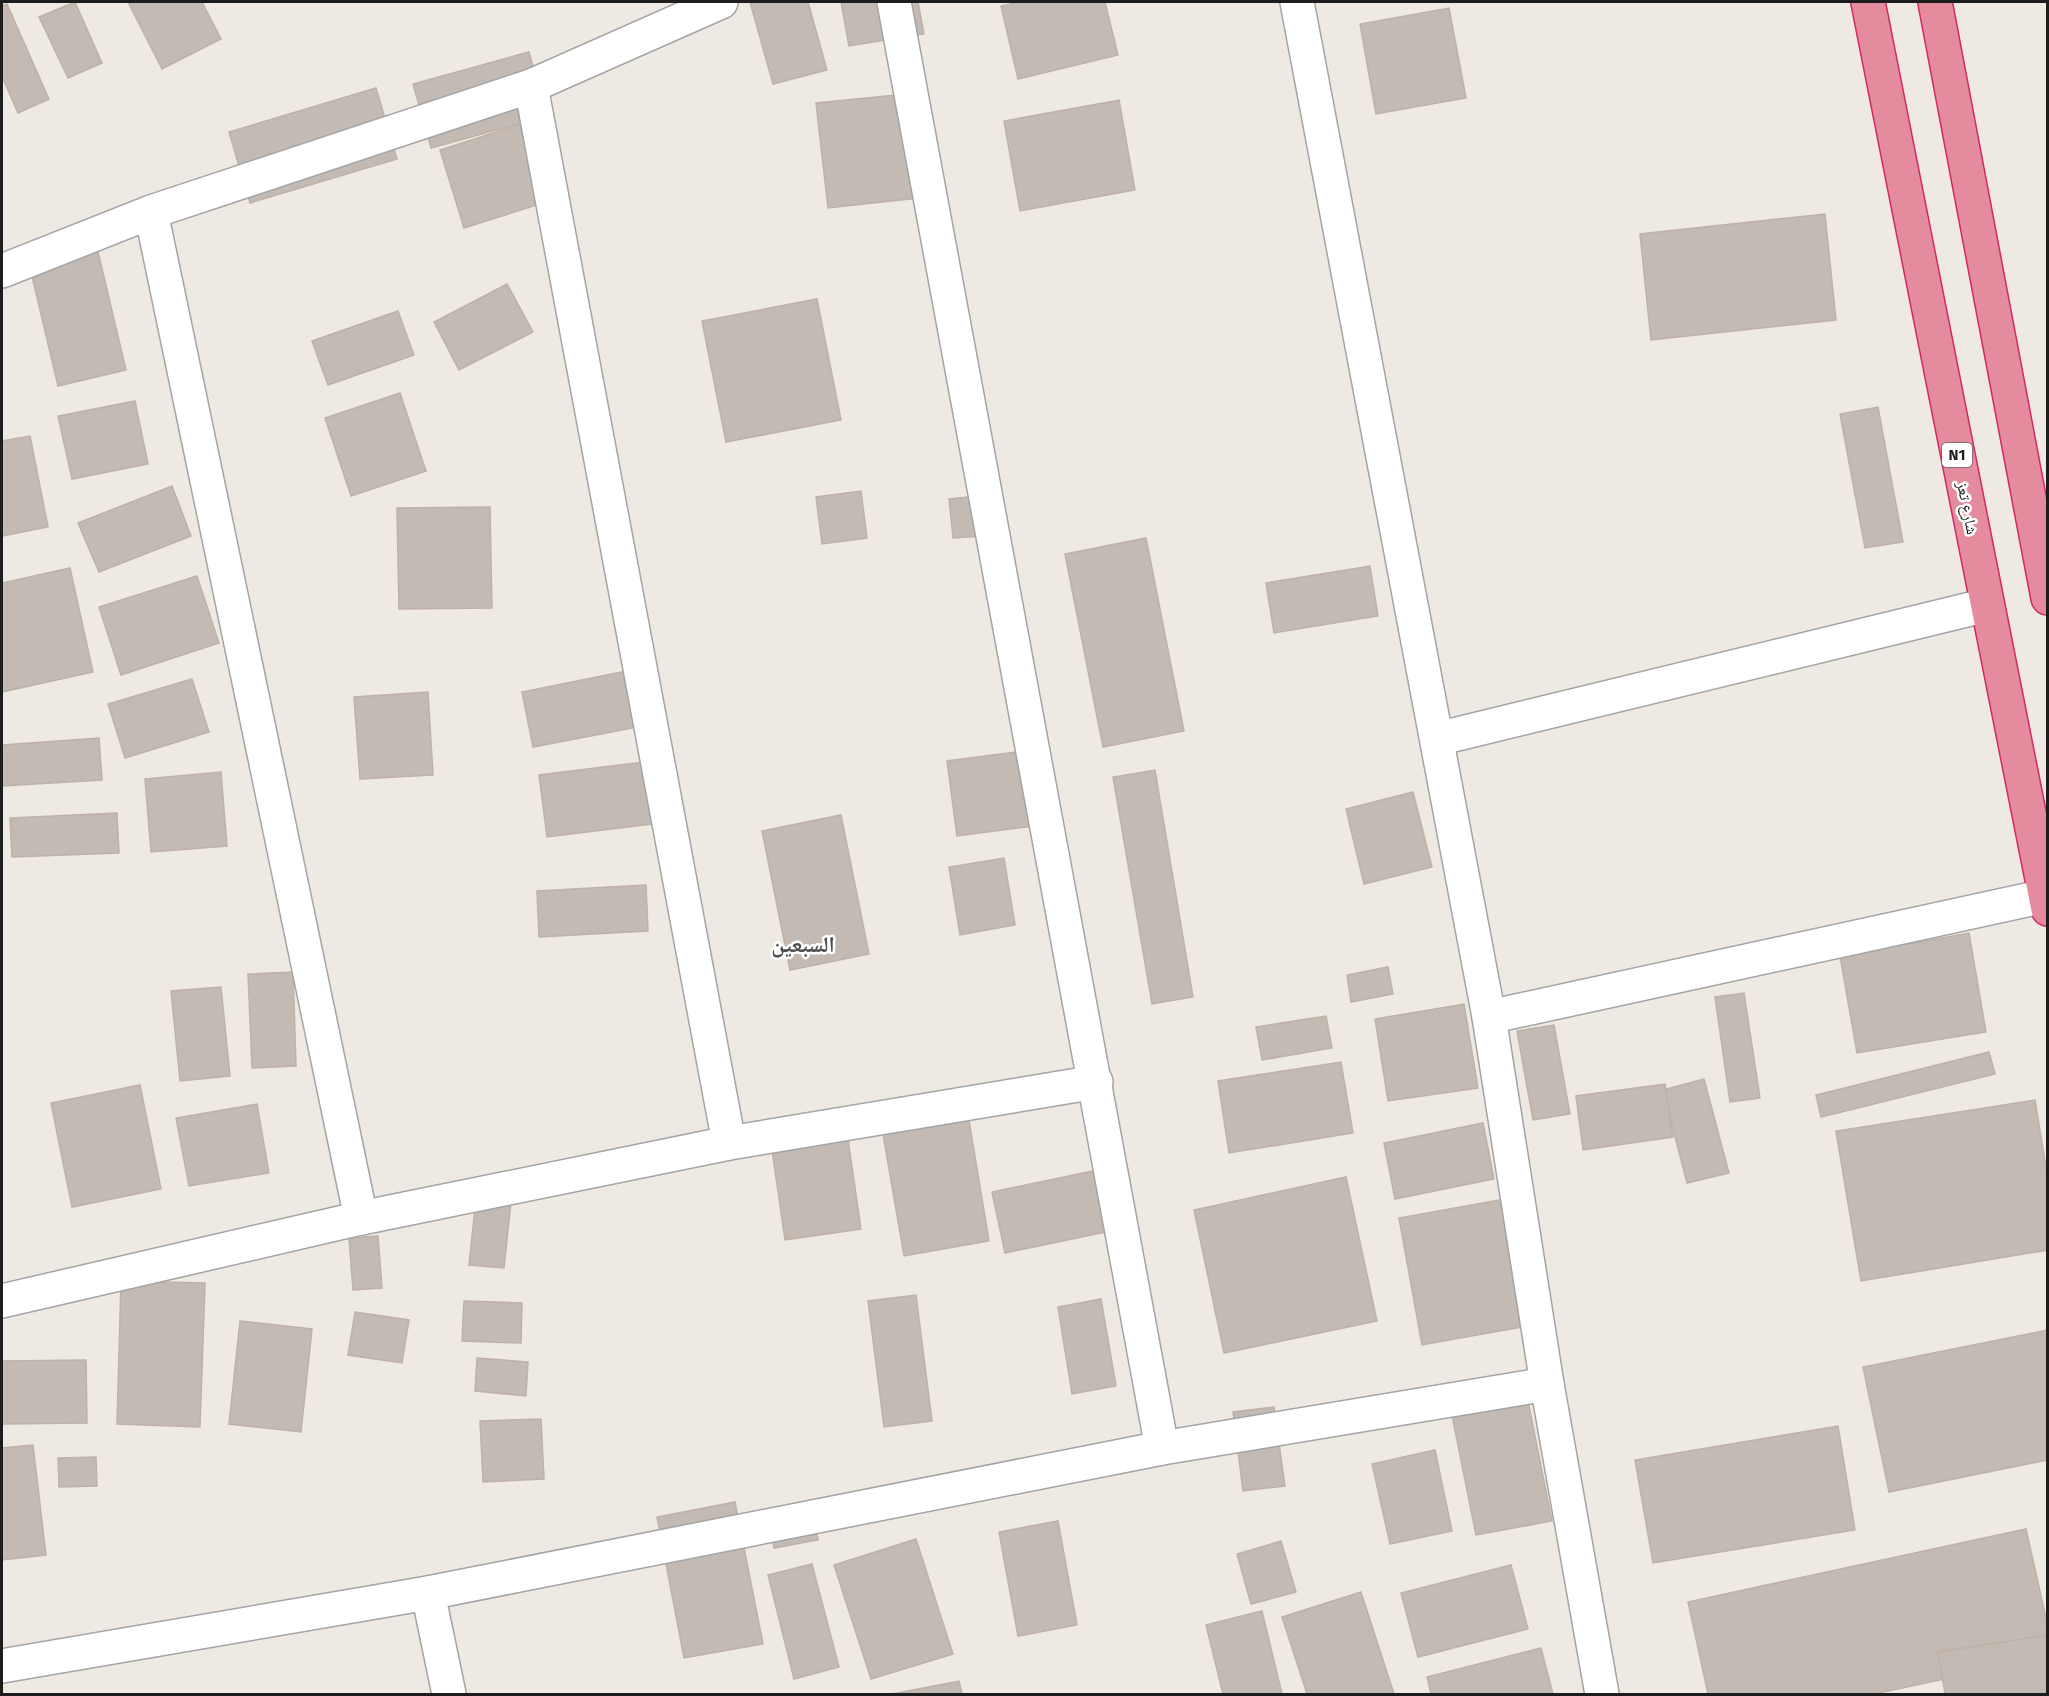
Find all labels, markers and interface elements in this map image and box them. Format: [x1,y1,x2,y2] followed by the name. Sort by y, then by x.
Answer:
[1942,443,1972,467] road number: N1
[1952,479,1982,536] street label: شارع تعز
[771,931,835,958] district label: السبعين

